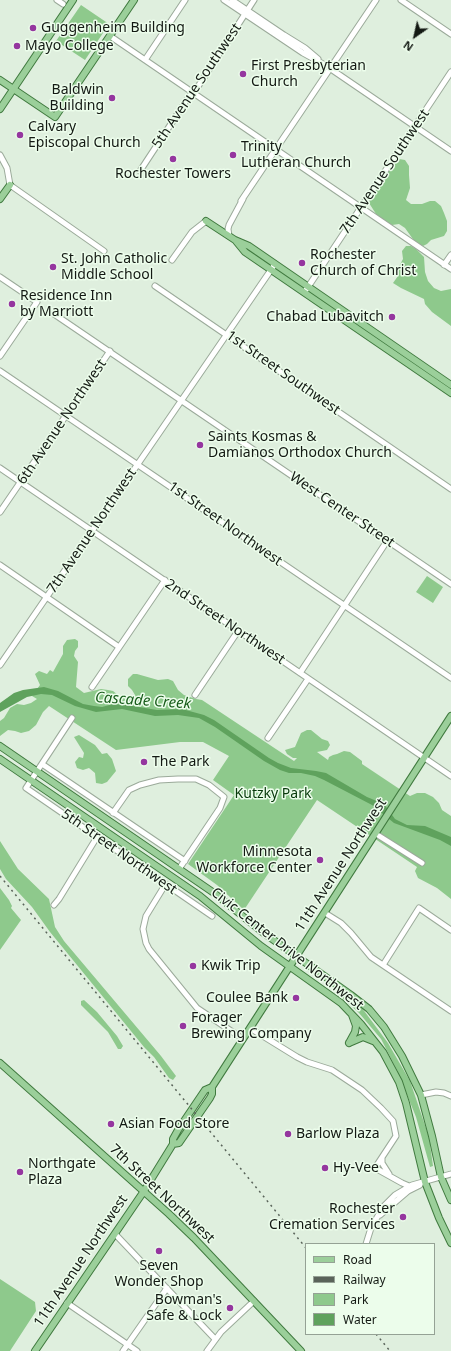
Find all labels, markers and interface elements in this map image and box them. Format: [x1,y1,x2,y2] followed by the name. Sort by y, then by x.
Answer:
[395,16,435,56] north arrow
[41,20,185,36] place label: Guggenheim Building
[149,20,245,152] street label: 5th Avenue Southwest
[28,23,38,33] marker: Guggenheim Building
[25,38,114,54] place label: Mayo College
[400,38,416,55] text: N
[12,41,22,51] marker: Mayo College
[251,58,366,90] place label: First Presbyterian Church
[238,69,248,79] marker: First Presbyterian Church
[50,82,104,114] place label: Baldwin Building
[107,93,117,103] marker: Baldwin Building
[337,106,433,238] street label: 7th Avenue Southwest
[28,119,141,152] place label: Calvary Episcopal Church
[15,130,25,140] marker: Calvary Episcopal Church
[241,139,351,172] place label: Trinity Lutheran Church
[228,150,238,160] marker: Trinity Lutheran Church
[168,154,178,164] marker: Rochester Towers
[115,166,231,182] place label: Rochester Towers
[310,247,416,280] place label: Rochester Church of Christ
[61,251,167,284] place label: St. John Catholic Middle School
[297,258,307,268] marker: Rochester Church of Christ
[48,262,58,272] marker: St. John Catholic Middle School
[20,288,112,320] place label: Residence Inn by Marriott
[7,299,17,309] marker: Residence Inn by Marriott
[266,309,384,325] place label: Chabad Lubavitch
[387,312,397,322] marker: Chabad Lubavitch
[223,327,343,419] street label: 1st Street Southwest
[14,356,110,488] street label: 6th Avenue Northwest
[208,429,392,462] place label: Saints Kosmas & Damianos Orthodox Church
[195,440,205,450] marker: Saints Kosmas & Damianos Orthodox Church
[44,465,140,597] street label: 7th Avenue Northwest
[286,469,398,551] street label: West Center Street
[165,478,285,570] street label: 1st Street Northwest
[162,576,288,668] street label: 2nd Street Northwest
[94,689,192,713] water label: Cascade Creek
[152,754,210,770] place label: The Park
[139,757,149,767] marker: The Park
[235,786,311,802] park label: Kutzky Park
[292,795,390,935] street label: 11th Avenue Northwest
[58,806,180,898] street label: 5th Street Northwest
[196,844,312,876] place label: Minnesota Workforce Center
[315,855,325,865] marker: Minnesota Workforce Center
[207,884,367,1014] street label: Civic Center Drive Northwest
[201,958,260,974] place label: Kwik Trip
[188,961,198,971] marker: Kwik Trip
[206,990,288,1006] place label: Coulee Bank
[291,993,301,1003] marker: Coulee Bank
[191,1010,311,1042] place label: Forager Brewing Company
[178,1021,188,1031] marker: Forager Brewing Company
[119,1116,229,1132] place label: Asian Food Store
[106,1119,116,1129] marker: Asian Food Store
[296,1126,380,1142] place label: Barlow Plaza
[283,1129,293,1139] marker: Barlow Plaza
[106,1141,218,1247] street label: 7th Street Northwest
[28,1156,96,1188] place label: Northgate Plaza
[333,1160,379,1176] place label: Hy-Vee
[320,1163,330,1173] marker: Hy-Vee
[15,1167,25,1177] marker: Northgate Plaza
[31,1192,131,1330] street label: 11th Avenue Northwest
[269,1201,395,1234] place label: Rochester Cremation Services
[398,1212,408,1222] marker: Rochester Cremation Services
[305,1243,435,1335] legend
[154,1246,164,1256] marker: Seven Wonder Shop
[343,1251,372,1268] text: Road
[114,1258,204,1290] place label: Seven Wonder Shop
[343,1271,386,1288] text: Railway
[343,1291,368,1308] text: Park
[146,1292,222,1324] place label: Bowman's Safe & Lock
[225,1303,235,1313] marker: Bowman's Safe & Lock
[343,1311,377,1328] text: Water

